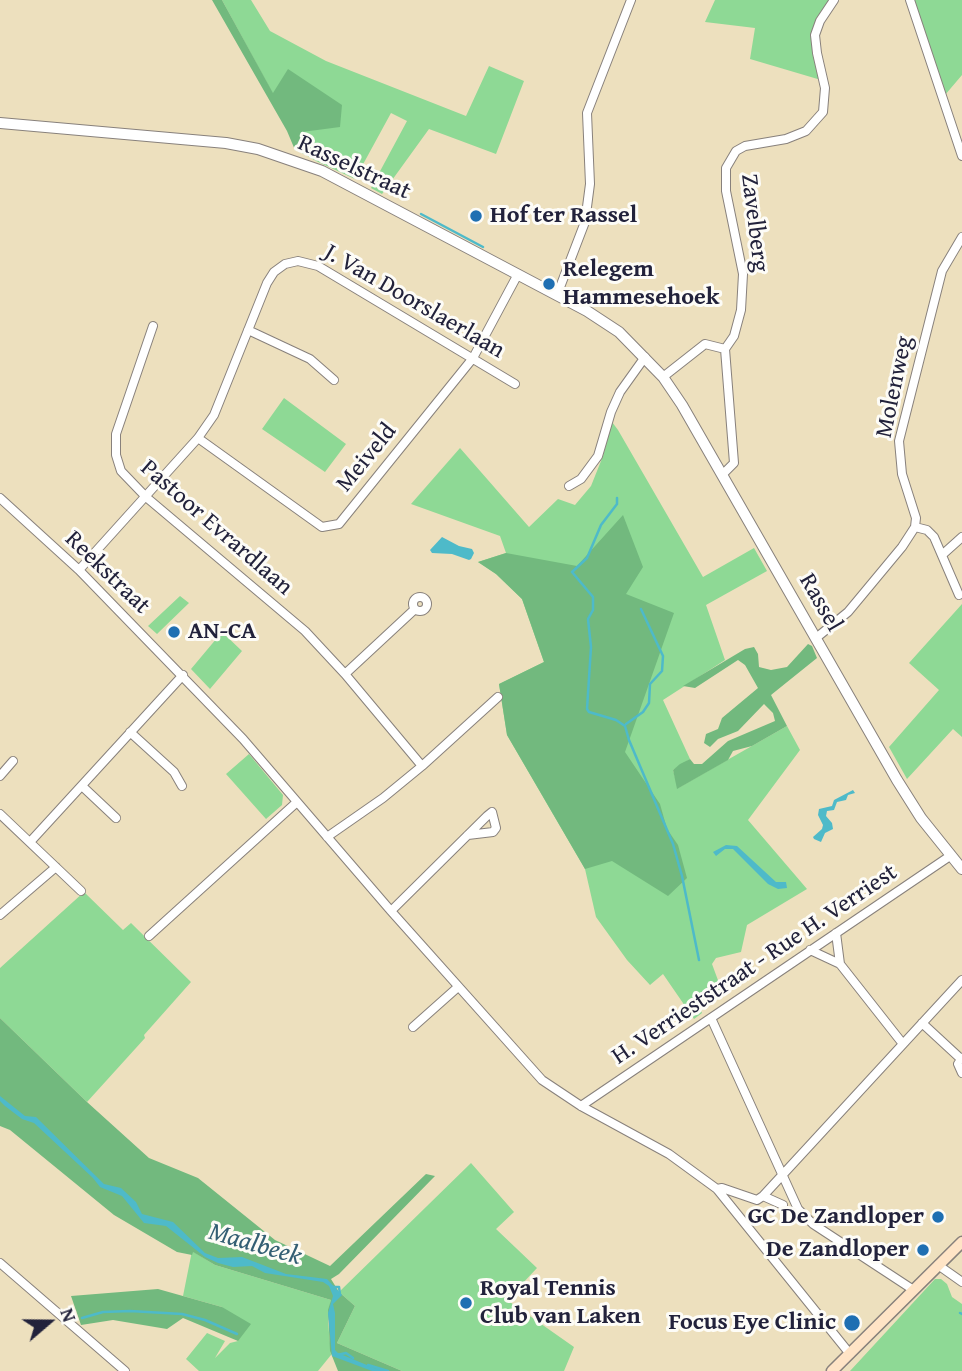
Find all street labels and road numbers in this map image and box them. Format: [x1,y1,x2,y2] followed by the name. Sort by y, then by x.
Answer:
[293,129,415,207] street label: Rasselstraat
[734,172,774,274] street label: Zavelberg
[319,239,509,365] street label: J. Van Doorslaerlaan
[870,334,920,440] street label: Molenweg
[331,418,403,498] street label: Meiveld
[134,454,298,602] street label: Pastoor Evrardlaan
[58,525,156,621] street label: Reekstraat
[792,569,848,637] street label: Rassel
[607,859,903,1071] street label: H. Verrieststraat - Rue H. Verriest

